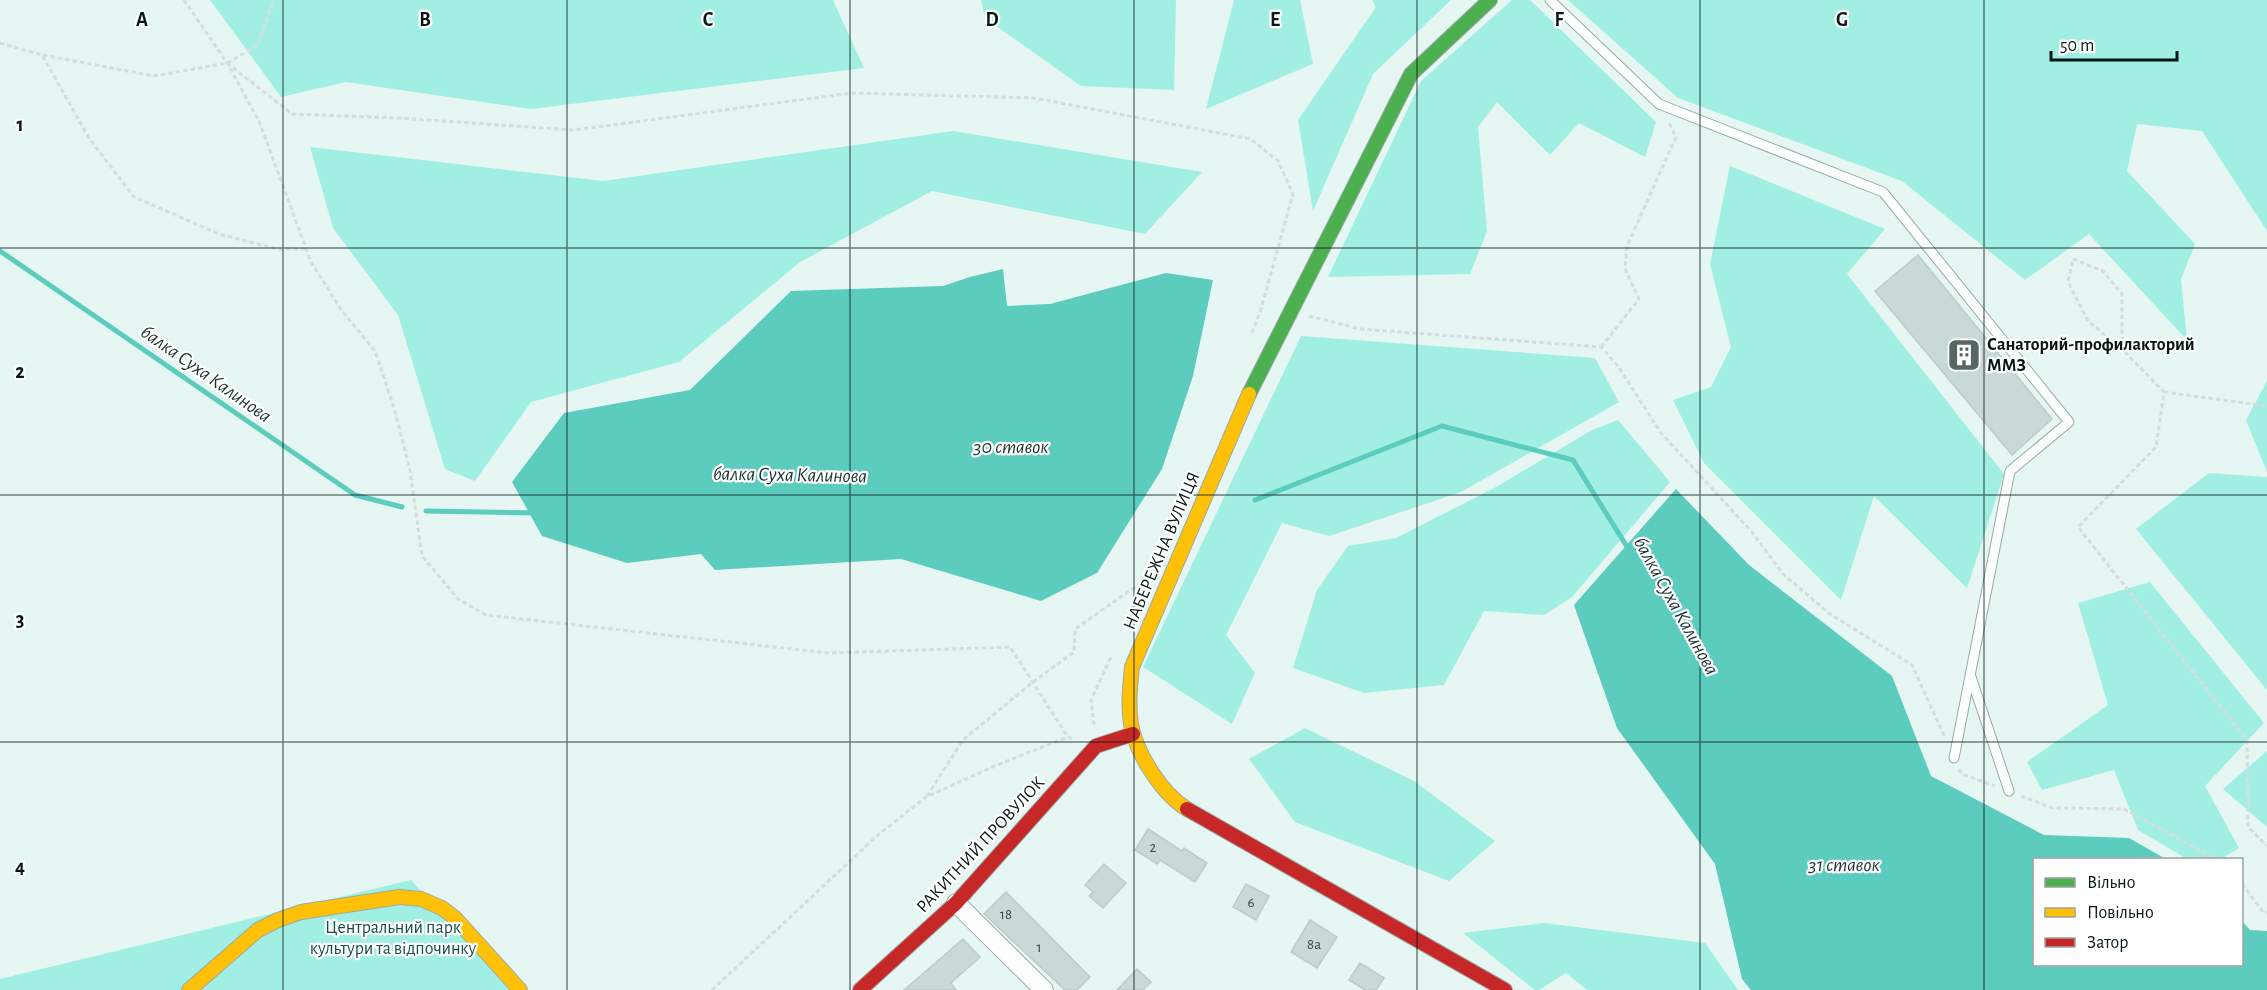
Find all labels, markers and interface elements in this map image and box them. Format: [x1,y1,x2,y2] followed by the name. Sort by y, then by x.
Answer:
[136,10,148,30] text: A
[419,10,431,30] text: B
[703,10,714,30] text: C
[985,10,999,30] text: D
[1270,10,1280,30] text: E
[1554,10,1564,30] text: F
[1836,10,1848,30] text: G
[2051,24,2177,62] scale bar
[2060,37,2094,55] text: 50 m
[16,115,24,135] text: 1
[137,322,275,426] water label: балка Суха Калинова
[1987,336,2195,375] place label: Санаторий-профилакторий ММЗ
[1946,337,1982,373] building icon: Санаторий-профилакторий ММЗ
[15,362,25,382] text: 2
[973,437,1049,457] water label: 30 ставок
[713,464,867,486] water label: балка Суха Калинова
[1121,470,1203,632] street label: НАБЕРЕЖНА ВУЛИЦЯ
[1630,534,1722,678] water label: балка Суха Калинова
[16,610,24,630] text: 3
[912,772,1049,916] street label: РАКИТНИЙ ПРОВУЛОК
[1150,840,1157,855] house number: 2
[1808,855,1880,875] water label: 31 ставок
[15,857,25,877] text: 4
[2033,858,2243,966] legend
[2087,874,2135,892] text: Вільно
[1247,895,1255,910] house number: 6
[2087,904,2154,922] text: Повільно
[1000,907,1012,922] house number: 18
[310,919,477,958] park label: Центральний парк культури та відпочинку
[2087,934,2128,952] text: Затор
[1307,937,1321,952] house number: 8а
[1036,940,1042,955] house number: 1

